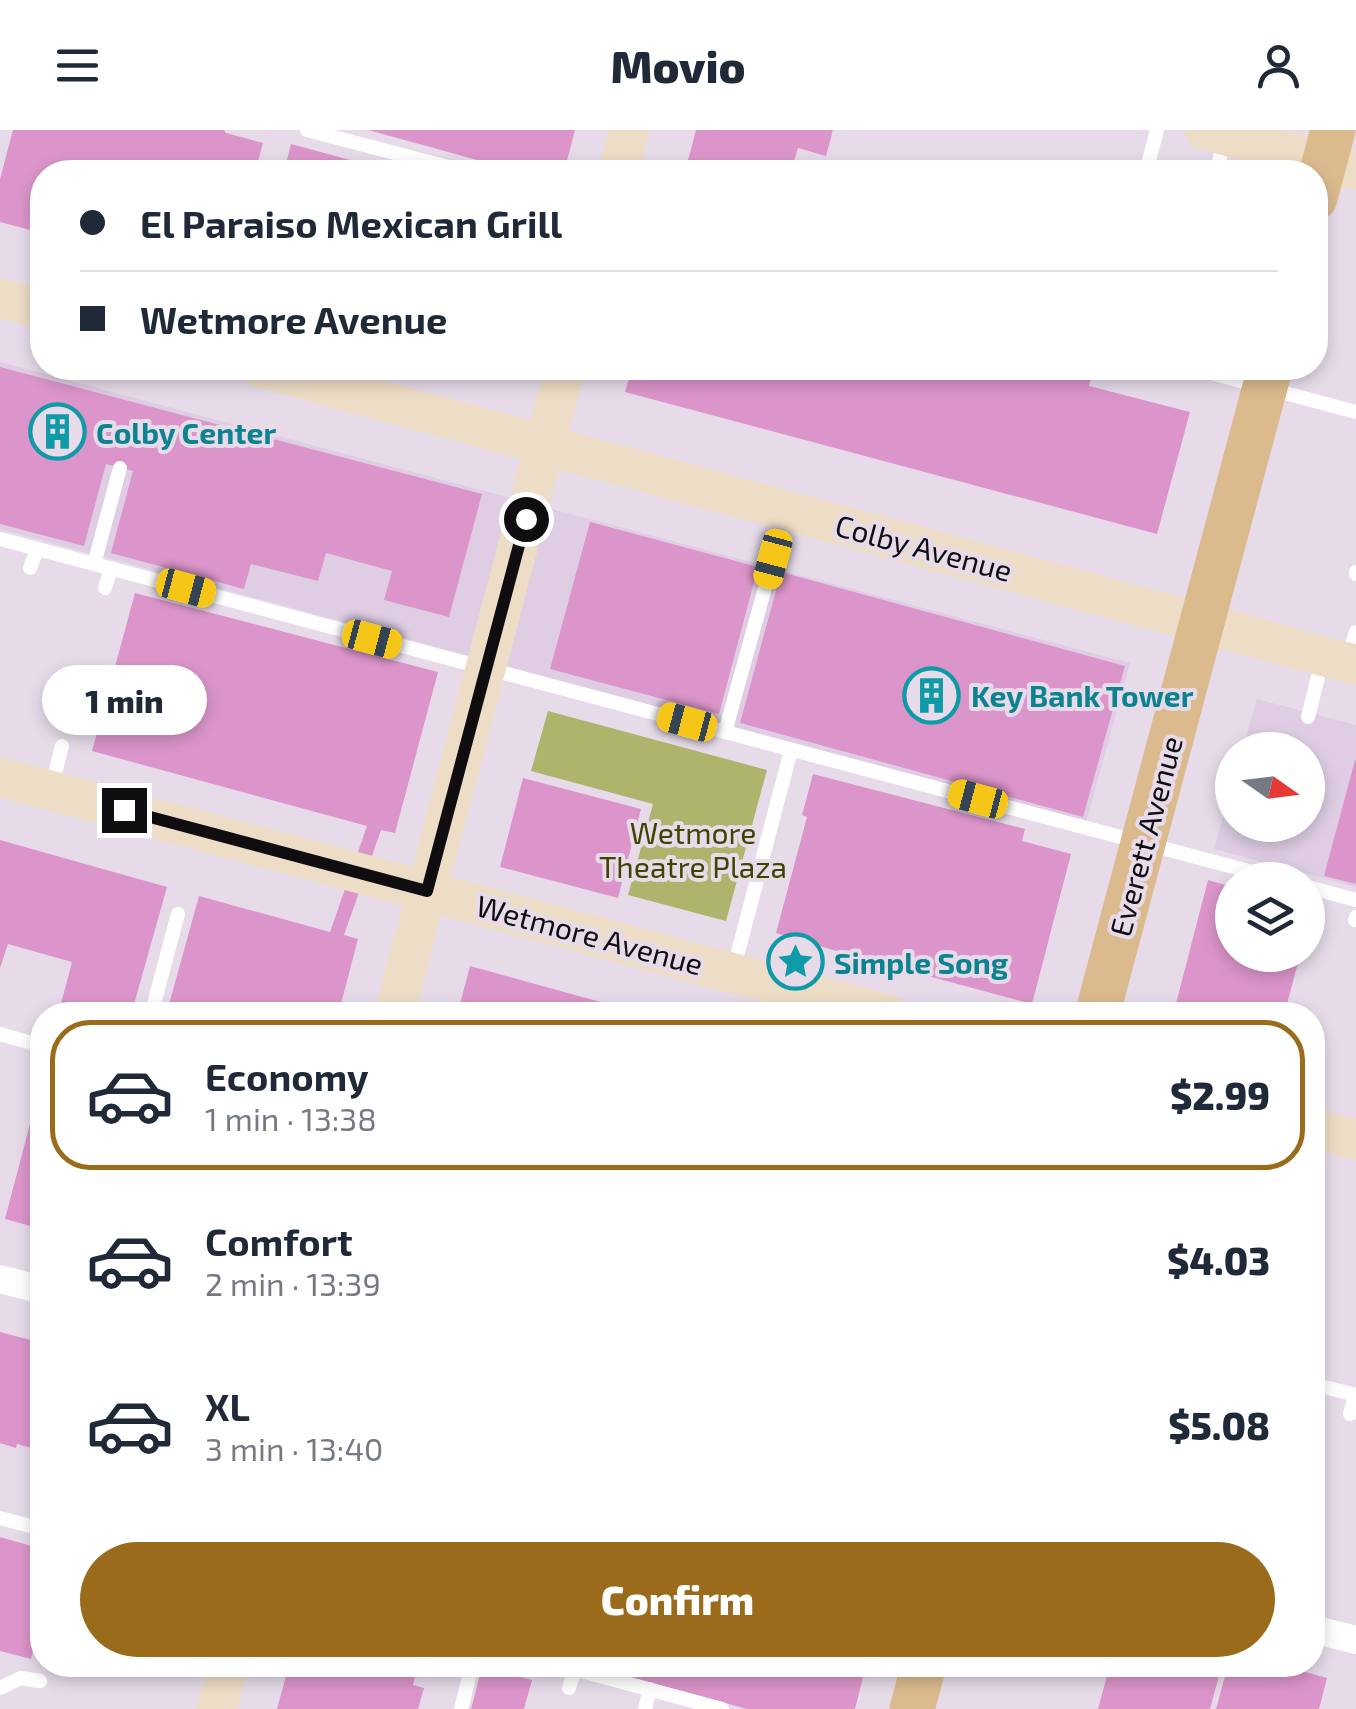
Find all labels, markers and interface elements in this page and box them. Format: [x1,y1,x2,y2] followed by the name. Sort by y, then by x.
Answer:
[50,38,105,93] icon: menu
[610,38,746,92] text: Movio
[1251,38,1306,93] icon: person
[140,200,562,246] text: El Paraiso Mexican Grill
[140,296,447,342] text: Wetmore Avenue
[27,402,87,462] building icon: Colby Center
[96,414,276,451] place label: Colby Center
[504,497,549,542] route start
[832,506,1016,588] street label: Colby Avenue
[751,526,795,592] car
[153,566,219,610] car
[339,617,405,661] car
[42,665,206,735] callout: 1 min
[902,665,962,725] building icon: Key Bank Tower
[971,677,1194,714] place label: Key Bank Tower
[85,681,164,719] text: 1 min
[654,700,720,744] car
[1101,732,1189,940] street label: Everett Avenue
[1215,732,1325,842] north arrow
[1215,732,1325,972] map controls
[945,777,1011,821] car
[102,788,147,833] route end
[599,814,787,884] park label: Wetmore Theatre Plaza
[1215,862,1325,972] button: layers
[473,886,707,982] street label: Wetmore Avenue
[765,932,825,992] place icon: Simple Song
[834,944,1009,980] place label: Simple Song
[85,1050,175,1140] icon: car
[205,1053,369,1099] text: Economy
[1170,1072,1270,1118] text: $2.99
[205,1099,377,1137] text: 1 min · 13:38
[85,1215,175,1305] icon: car
[205,1218,353,1264] text: Comfort
[1167,1237,1270,1283] text: $4.03
[205,1264,381,1302] text: 2 min · 13:39
[85,1380,175,1470] icon: car
[205,1383,250,1429] text: XL
[1168,1402,1270,1448] text: $5.08
[205,1429,383,1467] text: 3 min · 13:40
[80,1542,1275,1657] button: Confirm

